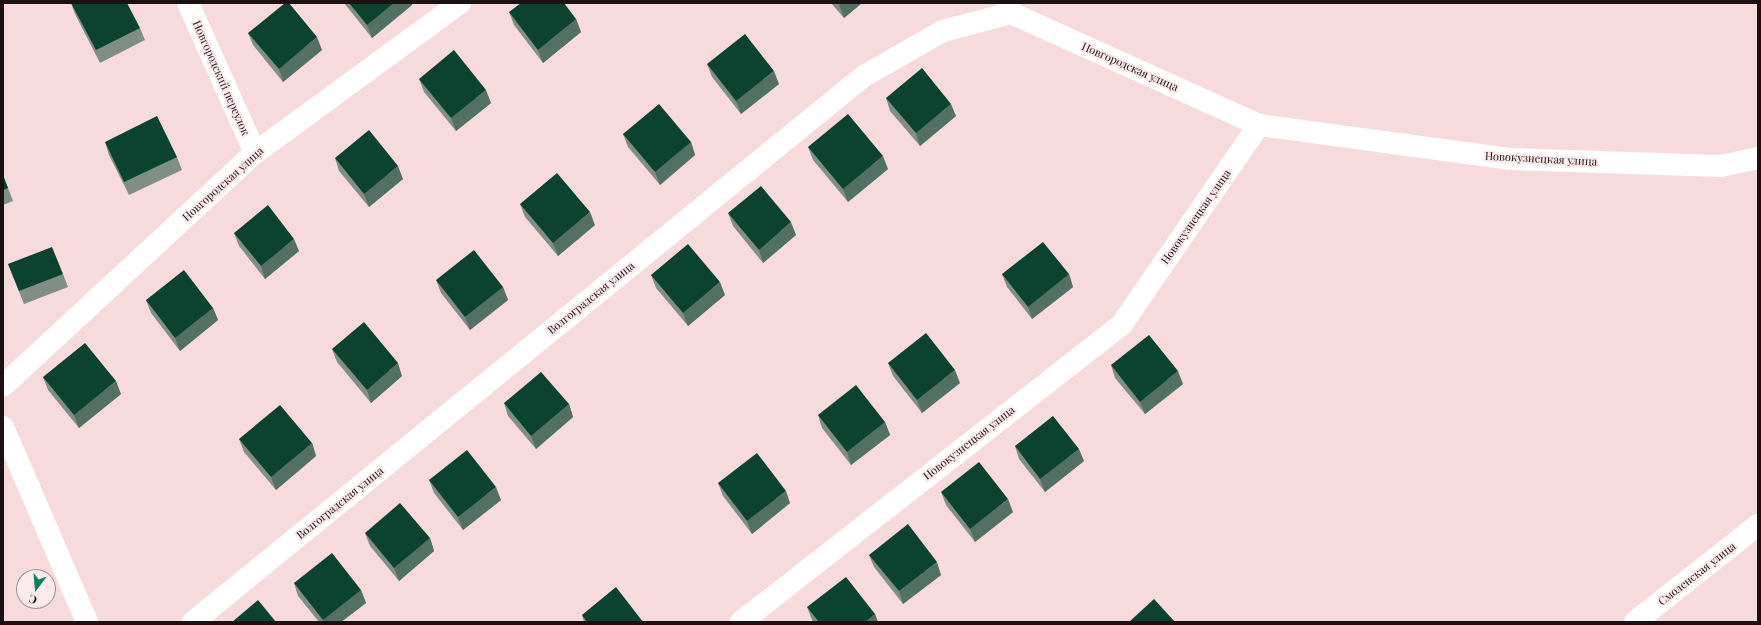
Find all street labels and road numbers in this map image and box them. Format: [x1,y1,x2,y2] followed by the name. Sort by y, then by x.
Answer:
[190,19,252,137] street label: Новгородский переулок
[1080,40,1180,94] street label: Новгородская улица
[180,144,266,224] street label: Новгородская улица
[1485,149,1597,169] street label: Новокузнецкая улица
[1158,167,1234,267] street label: Новокузнецкая улица
[545,259,637,337] street label: Волгоградская улица
[921,403,1017,483] street label: Новокузнецкая улица
[294,464,386,542] street label: Волгоградская улица
[1656,540,1738,608] street label: Смоленская улица

